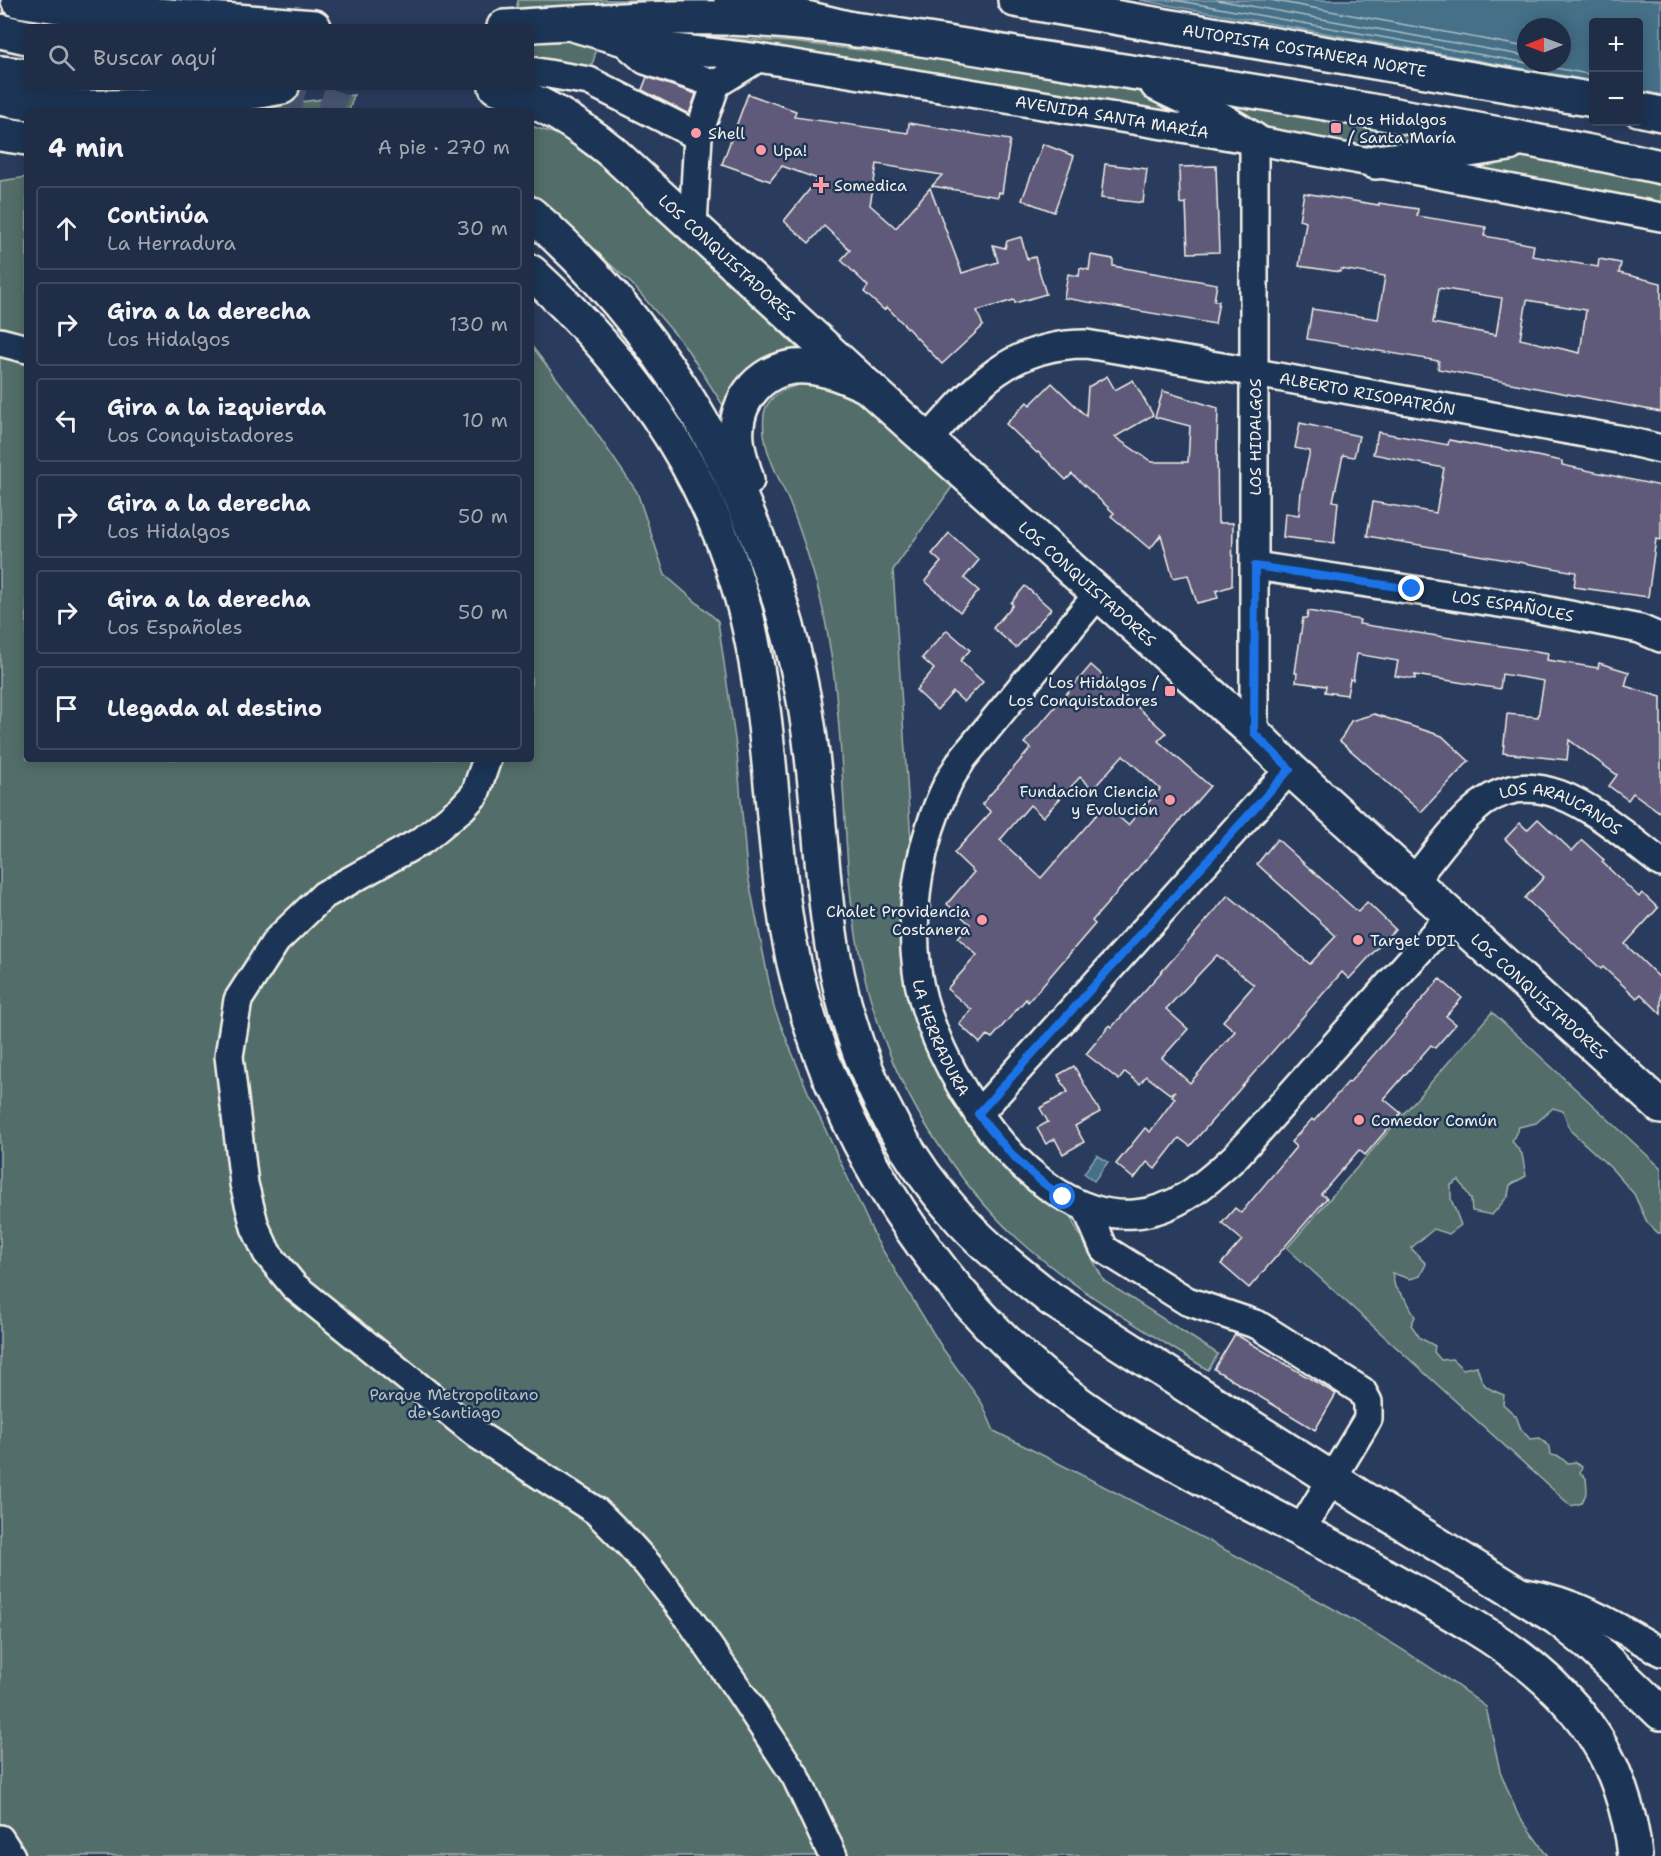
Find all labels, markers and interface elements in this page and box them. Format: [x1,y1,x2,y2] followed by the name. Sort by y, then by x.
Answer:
[1517,18,1571,72] north arrow
[1589,18,1643,126] map controls
[1589,18,1643,72] button: +
[1181,19,1428,82] street label: AUTOPISTA COSTANERA NORTE
[24,24,534,90] search box
[45,41,78,74] icon: search
[93,43,216,72] text: Buscar aquí
[1589,72,1643,126] button: −
[1014,91,1210,143] street label: AVENIDA SANTA MARÍA
[1348,109,1456,148] place label: Los Hidalgos / Santa María
[1329,121,1343,135] marker: Los Hidalgos / Santa María
[708,123,745,144] place label: Shell
[689,126,703,140] marker: Shell
[48,130,124,165] text: 4 min
[378,134,510,160] text: A pie · 270 m
[773,140,807,161] place label: Upa!
[754,143,768,157] marker: Upa!
[834,175,907,196] place label: Somedica
[812,176,830,194] marker: Somedica
[654,190,799,326] street label: LOS CONQUISTADORES
[107,201,209,230] text: Continúa
[50,212,83,245] icon: ahead
[456,215,508,241] text: 30 m
[107,230,236,256] text: La Herradura
[107,297,311,326] text: Gira a la derecha
[50,308,83,341] icon: right
[449,311,508,337] text: 130 m
[107,326,231,352] text: Los Hidalgos
[1278,367,1457,420] street label: ALBERTO RISOPATRÓN
[1245,378,1266,496] street label: LOS HIDALGOS
[107,393,326,422] text: Gira a la izquierda
[50,404,83,437] icon: left
[462,407,508,433] text: 10 m
[107,422,294,448] text: Los Conquistadores
[107,489,311,518] text: Gira a la derecha
[50,500,83,533] icon: right
[458,503,508,529] text: 50 m
[1014,517,1160,651] street label: LOS CONQUISTADORES
[107,518,231,544] text: Los Hidalgos
[1398,575,1424,601] route end
[107,585,311,614] text: Gira a la derecha
[1451,586,1576,627] street label: LOS ESPAÑOLES
[50,596,83,629] icon: right
[458,599,508,625] text: 50 m
[107,614,243,640] text: Los Españoles
[1008,672,1159,711] place label: Los Hidalgos / Los Conquistadores
[1163,684,1177,698] marker: Los Hidalgos / Los Conquistadores
[50,692,83,725] icon: arrive
[107,694,322,723] text: Llegada al destino
[1496,778,1626,840] street label: LOS ARAUCANOS
[1019,781,1158,820] place label: Fundacion Ciencia y Evolución
[1163,793,1177,807] marker: Fundacion Ciencia y Evolución
[826,901,970,940] place label: Chalet Providencia Costanera
[975,913,989,927] marker: Chalet Providencia Costanera
[1466,929,1612,1064] street label: LOS CONQUISTADORES
[1370,930,1456,951] place label: Target DDI
[1351,933,1365,947] marker: Target DDI
[908,978,974,1100] street label: LA HERRADURA
[1371,1110,1497,1131] place label: Comedor Común
[1352,1113,1366,1127] marker: Comedor Común
[1049,1183,1075,1209] route start
[370,1384,538,1423] park label: Parque Metropolitano de Santiago

